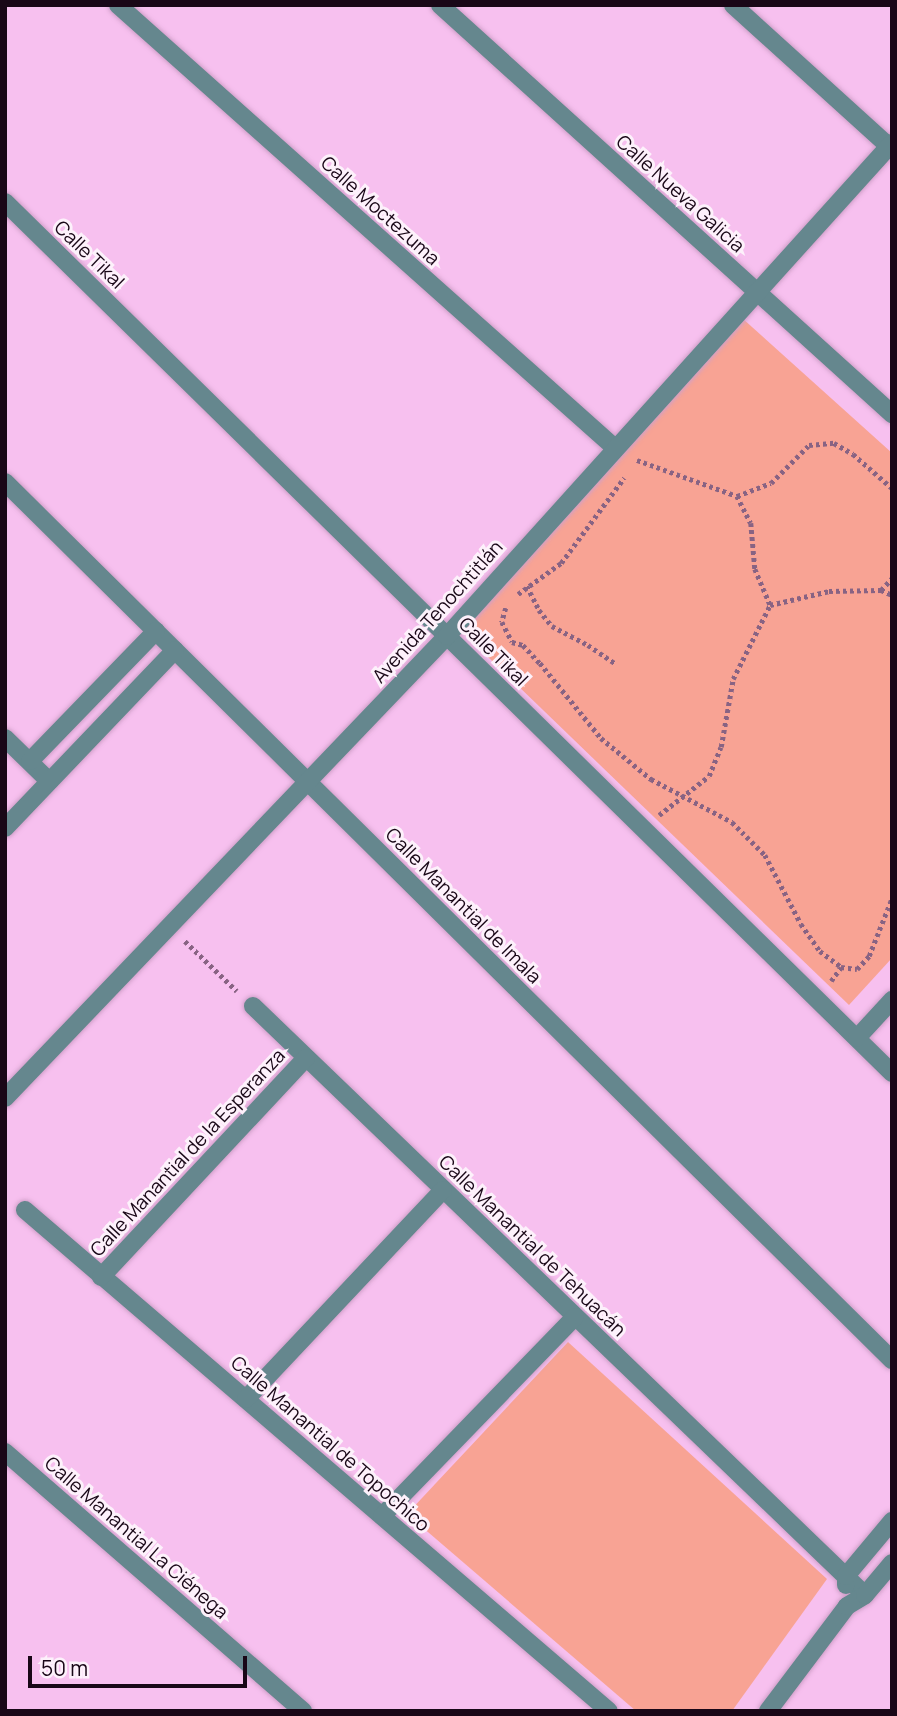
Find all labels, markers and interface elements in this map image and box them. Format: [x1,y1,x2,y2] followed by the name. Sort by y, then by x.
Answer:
[611,131,749,257] street label: Calle Nueva Galicia
[316,152,444,270] street label: Calle Moctezuma
[49,216,129,294] street label: Calle Tikal
[368,536,508,688] street label: Avenida Tenochtitlán
[454,613,532,691] street label: Calle Tikal
[380,823,546,989] street label: Calle Manantial de Imala
[86,1045,290,1261] street label: Calle Manantial de la Esperanza
[434,1151,630,1341] street label: Calle Manantial de Tehuacán
[226,1351,434,1537] street label: Calle Manantial de Topochico
[40,1452,232,1624] street label: Calle Manantial La Ciénega
[32,1642,250,1686] scale bar
[41,1654,88,1682] text: 50 m

